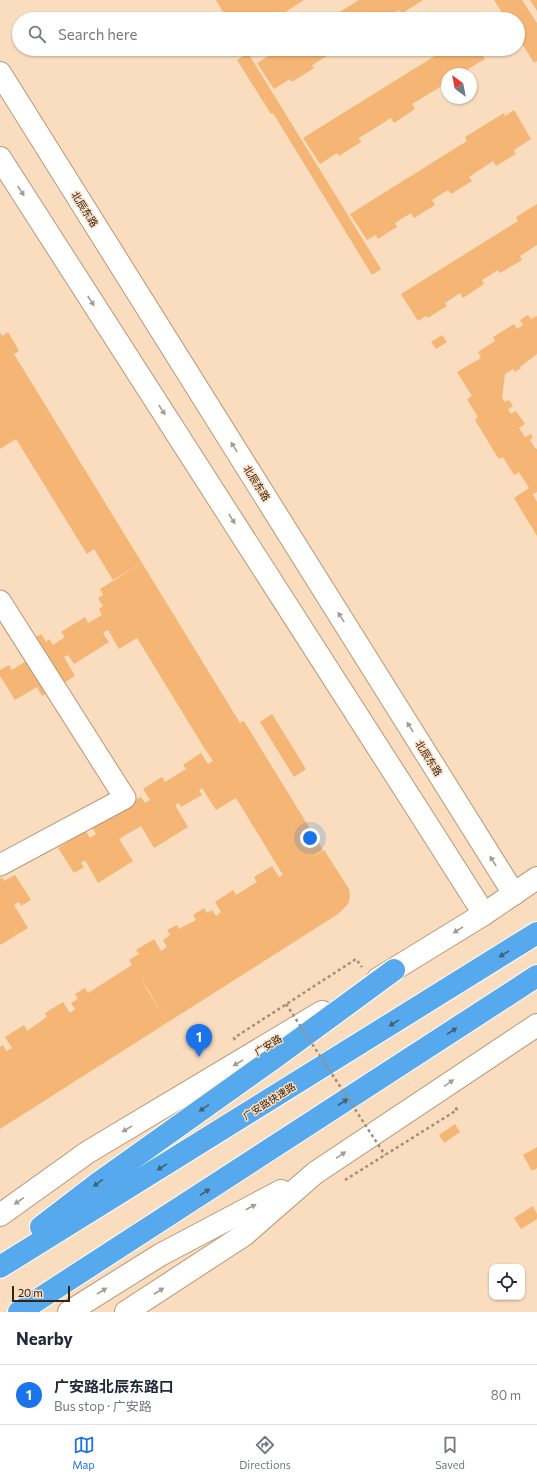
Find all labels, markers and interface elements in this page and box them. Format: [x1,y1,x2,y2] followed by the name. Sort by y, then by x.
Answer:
[12,12,525,56] search box
[26,23,48,45] icon: search
[58,25,137,43] text: Search here
[441,68,477,104] north arrow
[17,186,25,196] one-way arrow
[69,189,101,229] street label: 北辰东路
[88,295,95,307] one-way arrow
[158,404,165,416] one-way arrow
[231,441,238,453] one-way arrow
[241,463,273,503] street label: 北辰东路
[228,514,236,524] one-way arrow
[337,611,344,623] one-way arrow
[406,721,413,733] one-way arrow
[413,738,445,778] street label: 北辰东路
[300,828,320,848] your location
[490,855,497,867] one-way arrow
[452,927,464,934] one-way arrow
[499,950,509,958] one-way arrow
[389,1019,399,1027] one-way arrow
[186,1024,212,1057] pin: 1
[447,1027,457,1035] one-way arrow
[252,1032,284,1058] street label: 广安路
[232,1059,244,1066] one-way arrow
[444,1079,455,1087] one-way arrow
[240,1080,298,1122] street label: 广安路快速路
[337,1098,349,1105] one-way arrow
[198,1104,209,1112] one-way arrow
[121,1126,133,1133] one-way arrow
[336,1151,347,1159] one-way arrow
[156,1163,168,1170] one-way arrow
[92,1179,103,1188] one-way arrow
[199,1188,210,1196] one-way arrow
[13,1197,24,1205] one-way arrow
[246,1203,257,1210] one-way arrow
[489,1264,525,1300] map controls
[489,1264,525,1300] button: locate
[12,1284,70,1303] scale bar
[18,1286,43,1299] text: 20 m
[153,1287,164,1295] one-way arrow
[96,1288,108,1295] one-way arrow
[16,1328,73,1349] text: Nearby
[54,1377,174,1395] text: 广安路北辰东路口
[26,1387,32,1403] text: 1
[491,1387,521,1403] text: 80 m
[54,1398,152,1414] text: Bus stop · 广安路
[72,1434,95,1471] tab: Map
[239,1434,291,1471] tab: Directions
[435,1434,465,1471] tab: Saved

